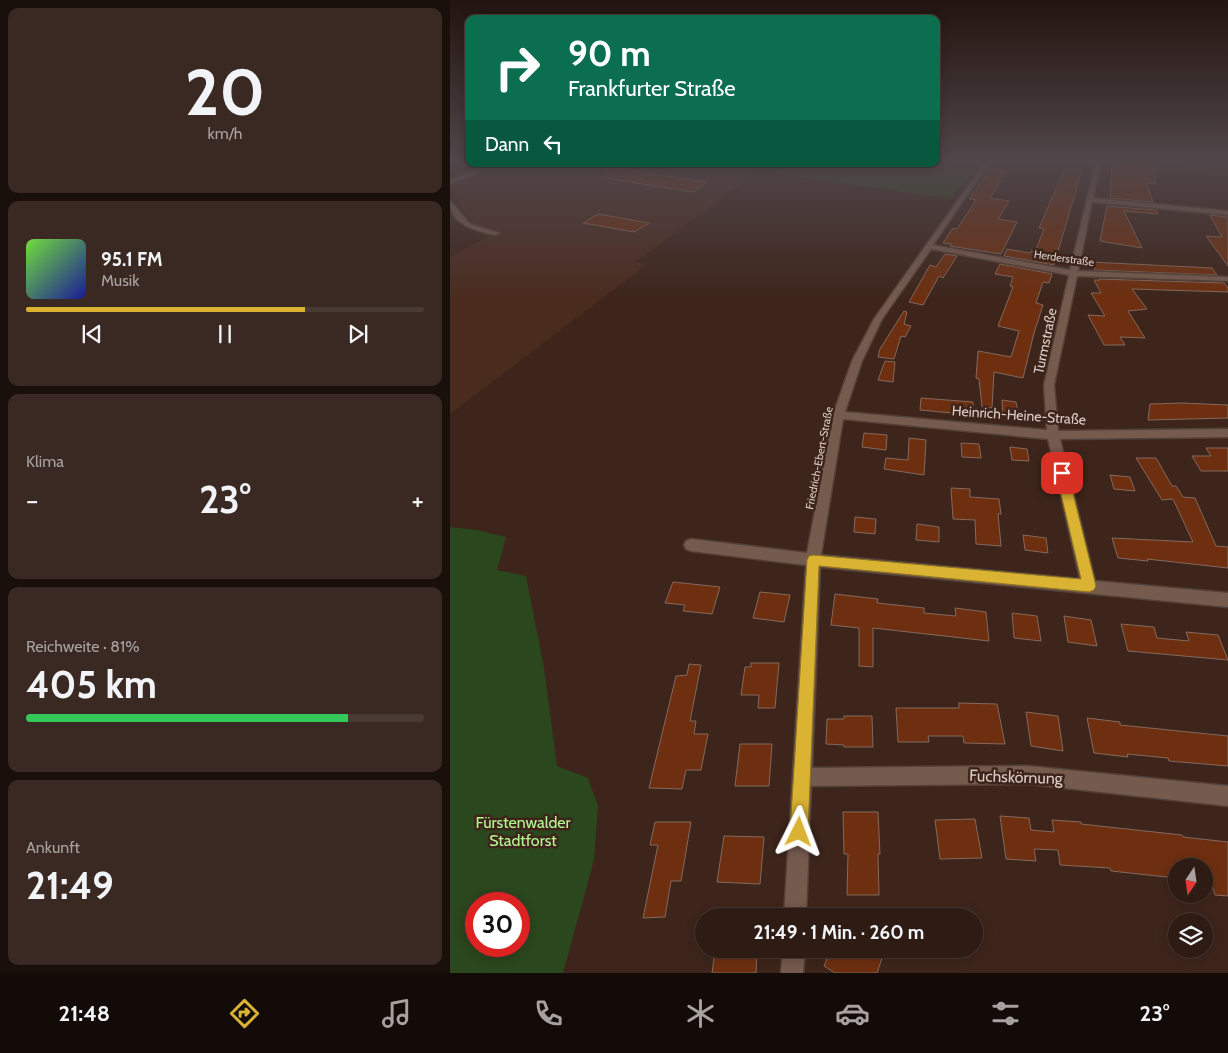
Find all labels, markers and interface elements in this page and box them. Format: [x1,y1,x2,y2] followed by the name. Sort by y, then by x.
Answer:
[568,32,651,75] text: 90 m
[485,35,550,100] icon: right
[185,52,265,131] text: 20
[568,75,735,102] text: Frankfurter Straße
[207,124,243,143] text: km/h
[539,130,567,158] icon: left
[485,133,529,156] text: Dann
[1033,247,1095,269] street label: Herderstraße
[101,248,163,271] text: 95.1 FM
[101,271,139,290] text: Musik
[1029,306,1061,376] street label: Turmstraße
[78,320,106,348] icon: previous
[211,320,239,348] icon: pause
[344,320,372,348] icon: next
[951,401,1087,429] street label: Heinrich-Heine-Straße
[802,405,836,511] street label: Friedrich-Ebert-Straße
[26,452,64,471] text: Klima
[1041,452,1083,494] pin
[1048,459,1076,487] icon: arrive
[199,476,251,523] text: 23°
[26,483,38,517] text: −
[412,483,424,517] text: +
[26,637,140,656] text: Reichweite · 81%
[26,661,157,708] text: 405 km
[969,766,1064,788] street label: Fuchskörnung
[772,805,824,857] position arrow
[475,813,572,850] park label: Fürstenwalder Stadtforst
[26,838,80,857] text: Ankunft
[1168,858,1212,902] north arrow
[1168,858,1213,958] map controls
[26,862,114,909] text: 21:49
[465,892,530,957] speed limit sign: 30
[1168,913,1213,958] button: layers
[754,921,924,944] text: 21:49 · 1 Min. · 260 m
[227,996,262,1031] icon: directions
[379,996,414,1031] icon: music
[531,996,566,1031] icon: phone
[683,996,718,1031] icon: climate
[835,996,870,1031] icon: car
[988,996,1023,1031] icon: filters
[59,1000,110,1027] text: 21:48
[1140,1000,1169,1027] text: 23°

